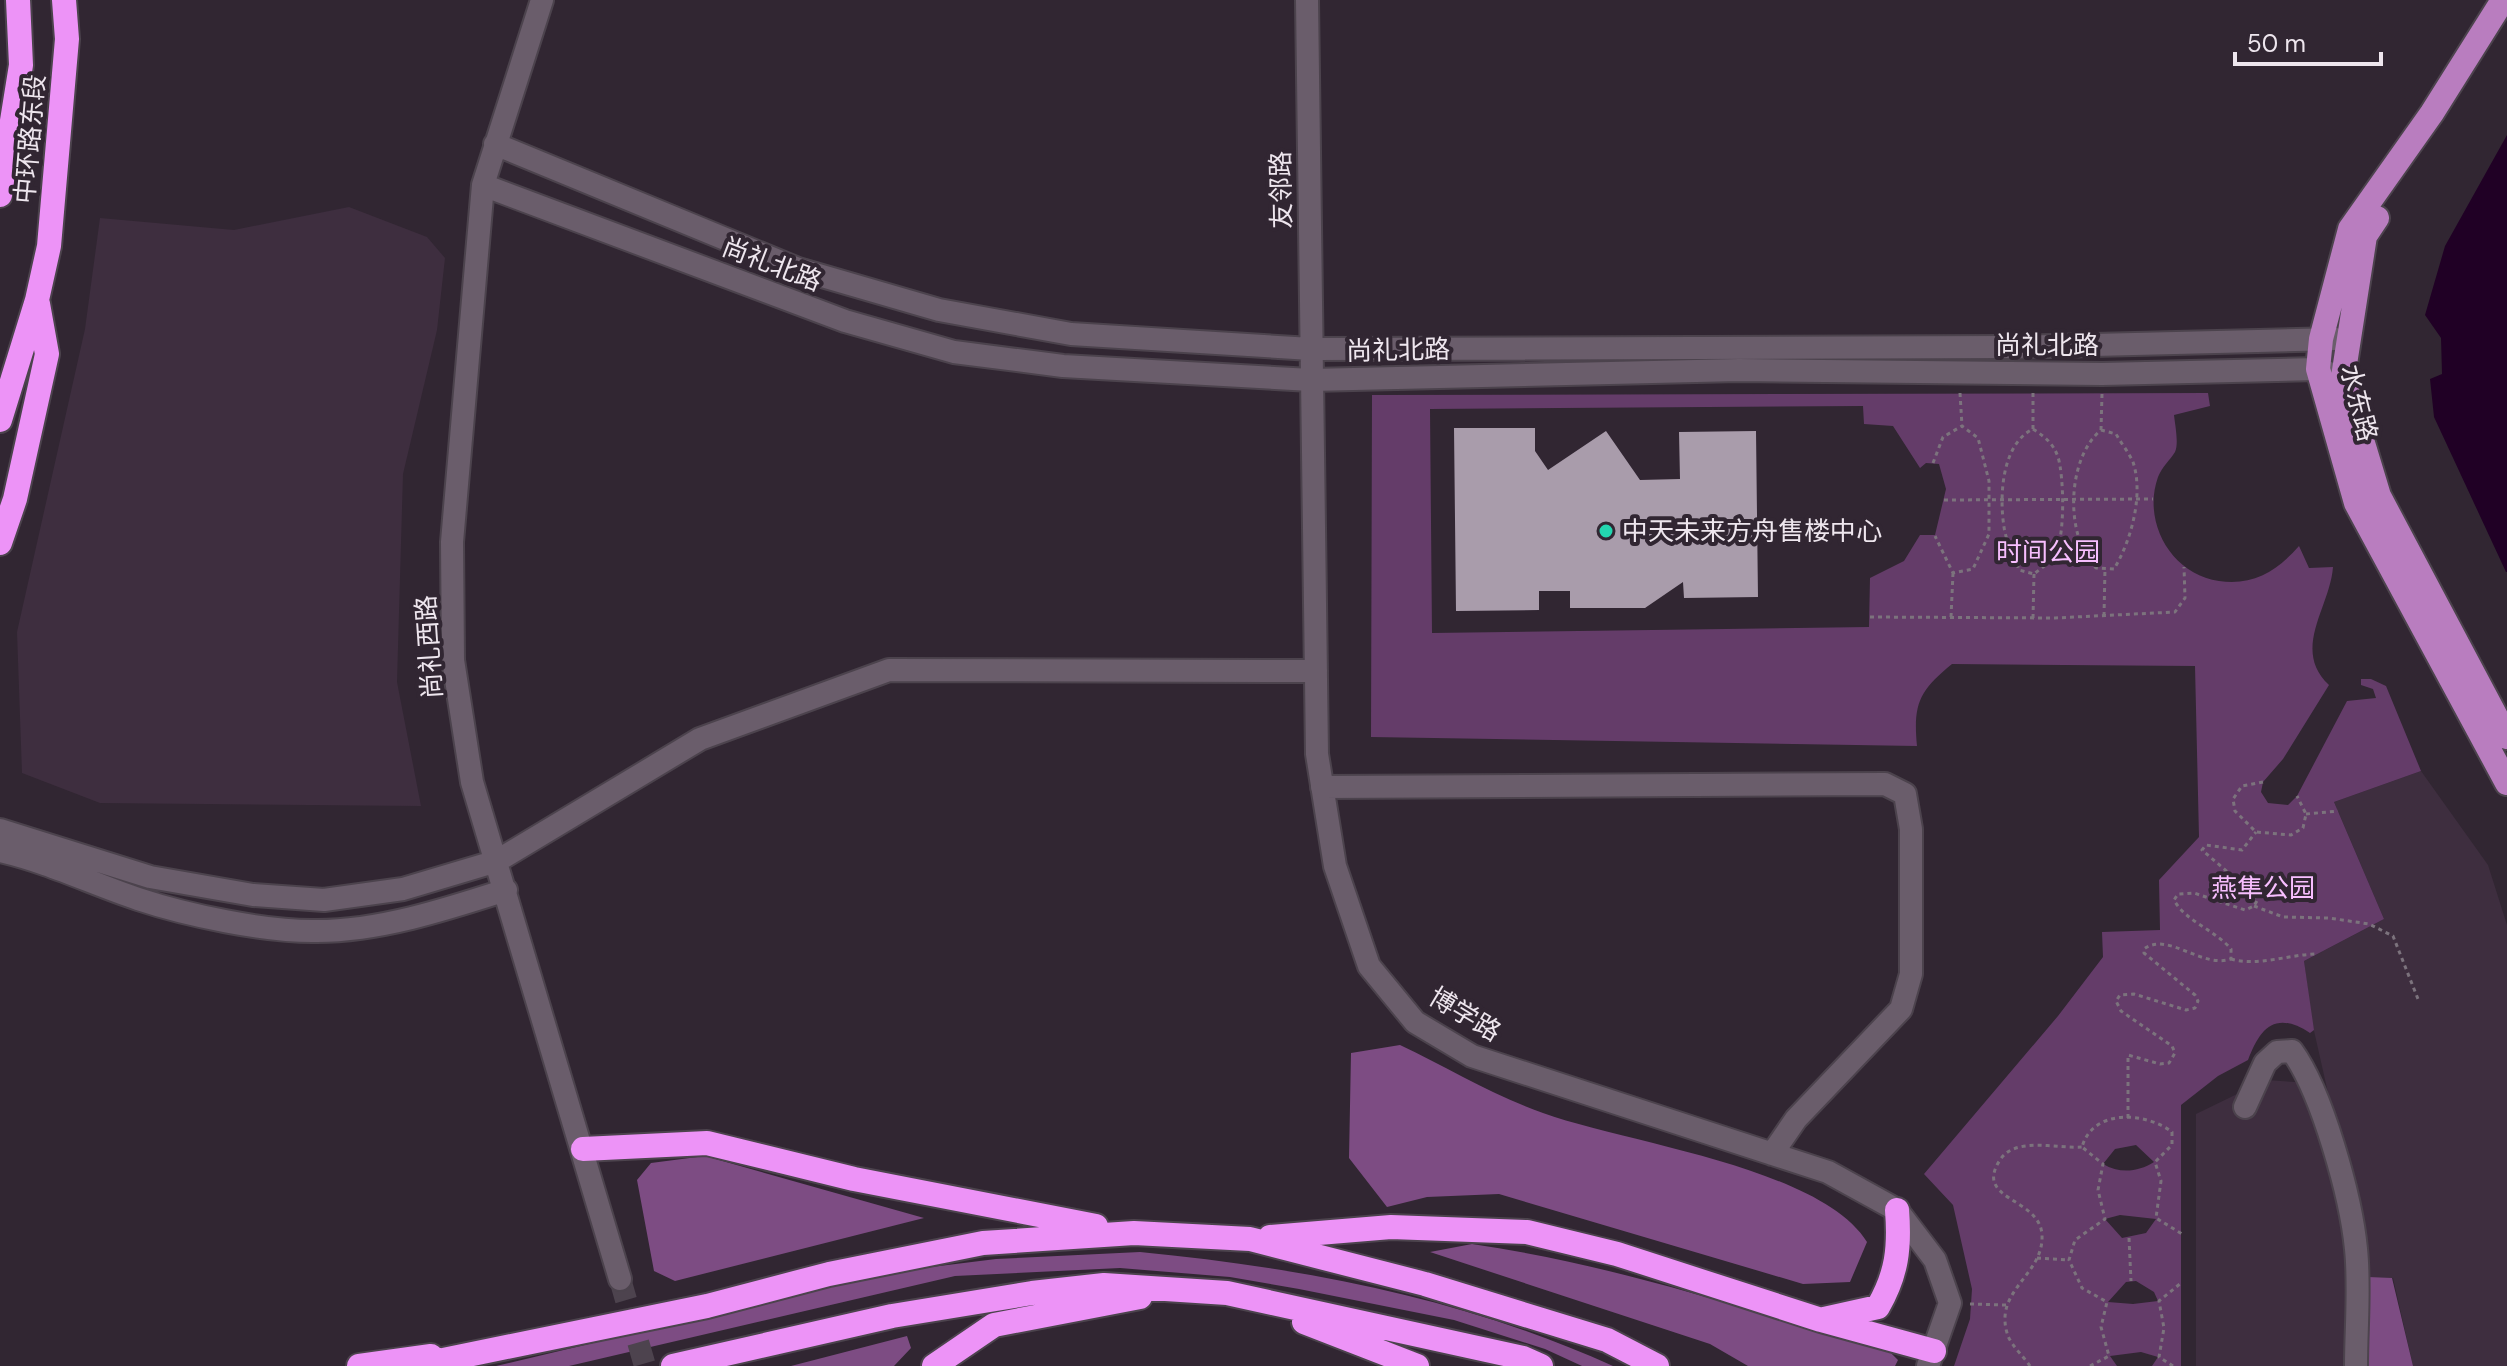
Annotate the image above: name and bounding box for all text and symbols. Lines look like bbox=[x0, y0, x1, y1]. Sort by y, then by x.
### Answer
scale bar bbox=[2235, 16, 2381, 66]
text: 50 m bbox=[2247, 28, 2306, 59]
street label: 中环路东段 bbox=[7, 73, 53, 205]
street label: 友邻路 bbox=[1263, 151, 1299, 229]
street label: 尚礼北路 bbox=[717, 229, 827, 299]
street label: 尚礼北路 bbox=[1995, 328, 2099, 362]
street label: 尚礼北路 bbox=[1346, 332, 1450, 368]
street label: 水东路 bbox=[2333, 361, 2385, 445]
place label: 中天未来方舟售楼中心 bbox=[1622, 514, 1882, 548]
marker: 中天未来方舟售楼中心 bbox=[1597, 522, 1615, 540]
park label: 时间公园 bbox=[1996, 535, 2100, 569]
street label: 尚礼西路 bbox=[408, 594, 450, 700]
park label: 燕隼公园 bbox=[2211, 871, 2315, 905]
street label: 博学路 bbox=[1423, 979, 1507, 1049]

